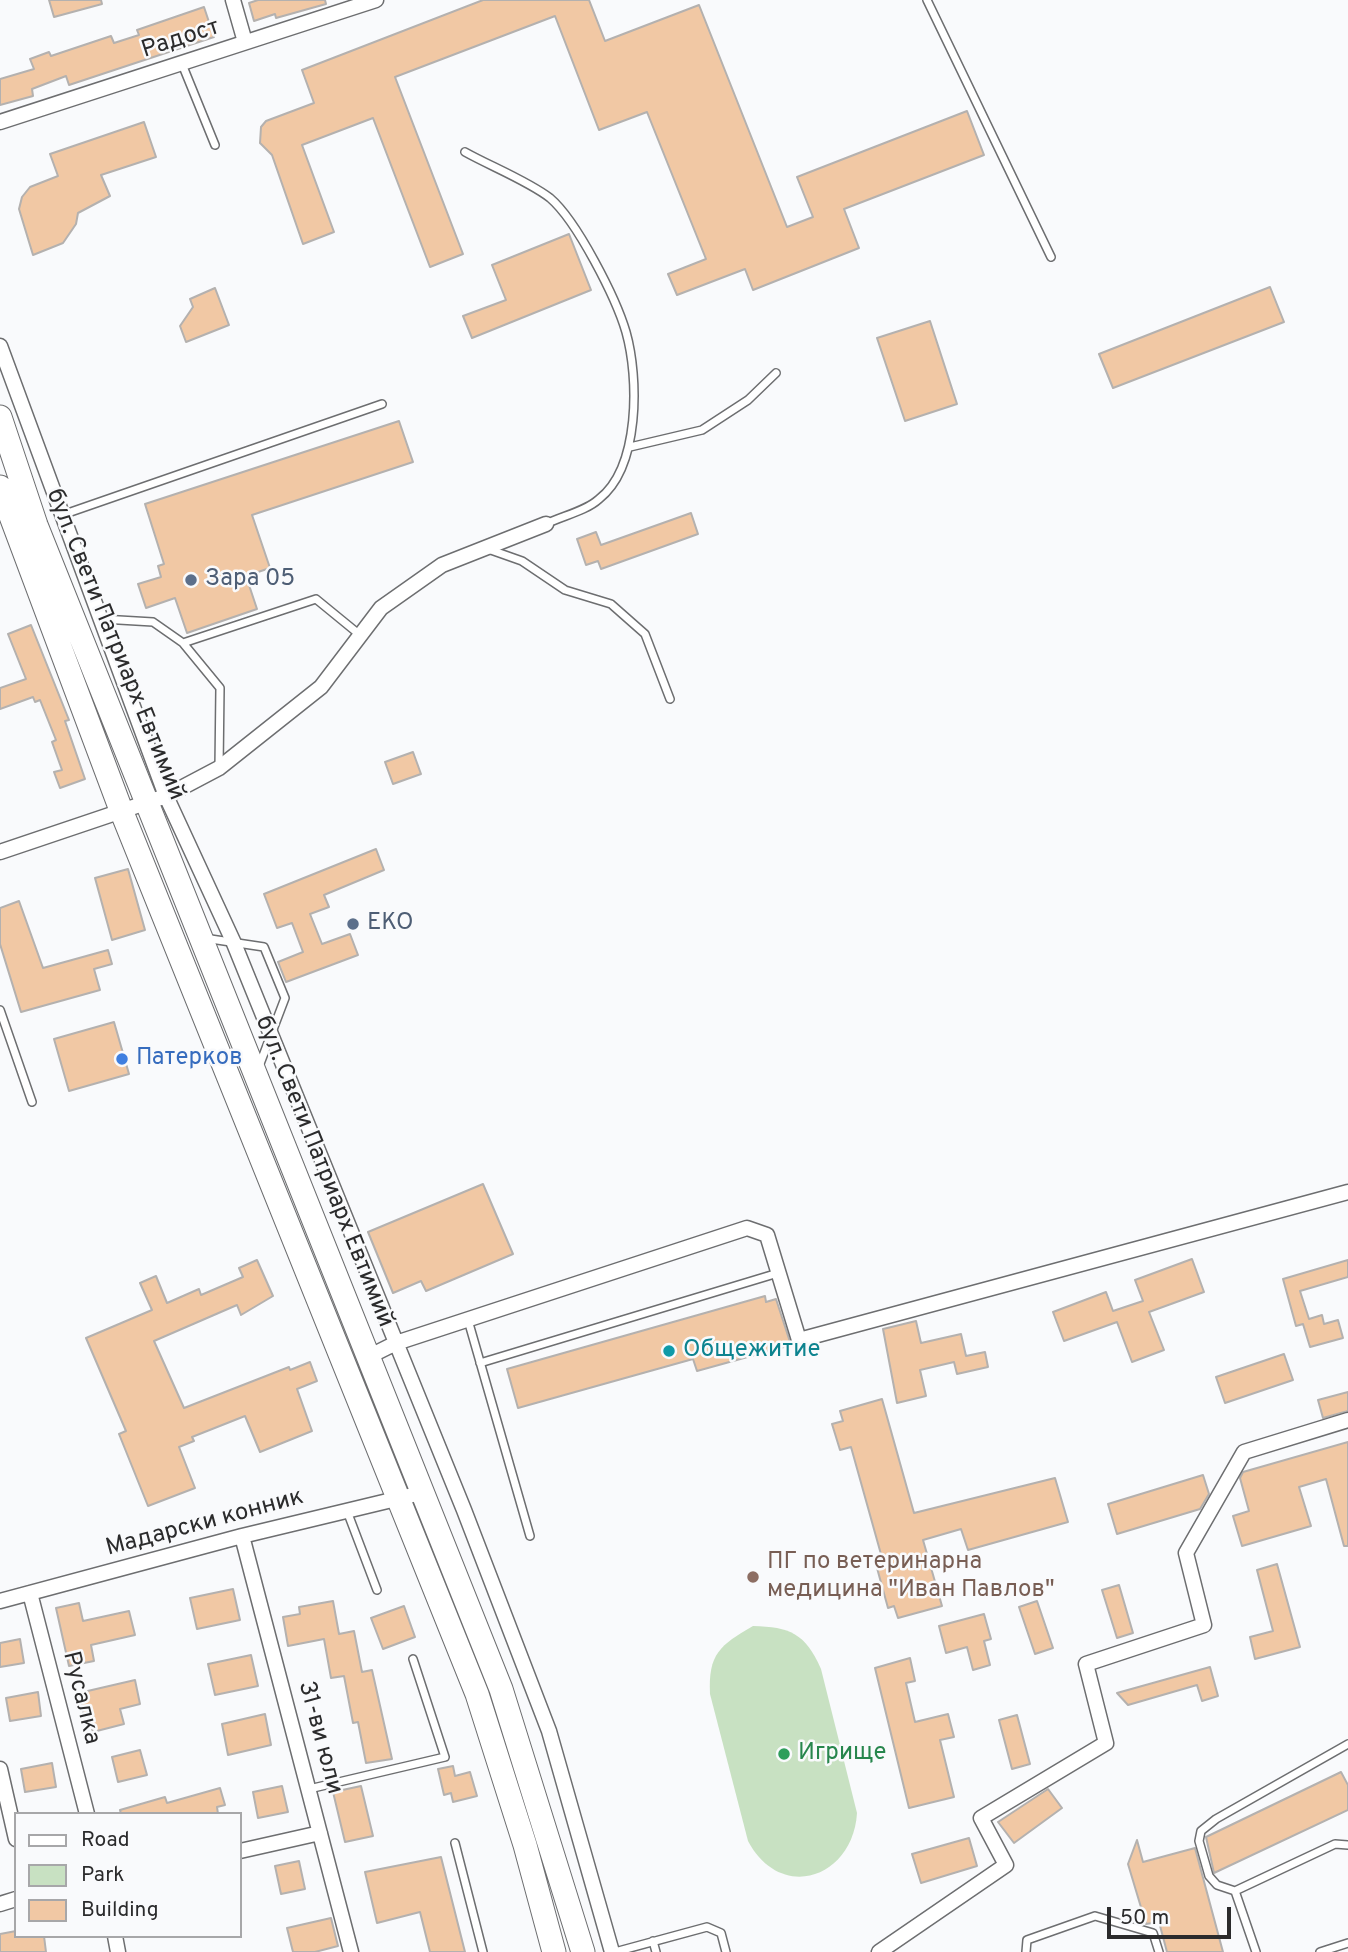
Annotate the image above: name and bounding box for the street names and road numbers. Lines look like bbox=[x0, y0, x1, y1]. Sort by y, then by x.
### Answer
street label: Радост bbox=[138, 14, 224, 66]
street label: бул. Свети Патриарх Евтимий bbox=[38, 485, 190, 805]
street label: бул. Свети Патриарх Евтимий bbox=[247, 1012, 399, 1332]
street label: Мадарски конник bbox=[103, 1484, 307, 1564]
street label: Русалка bbox=[55, 1649, 105, 1747]
street label: 31-ви юли bbox=[290, 1678, 348, 1798]

